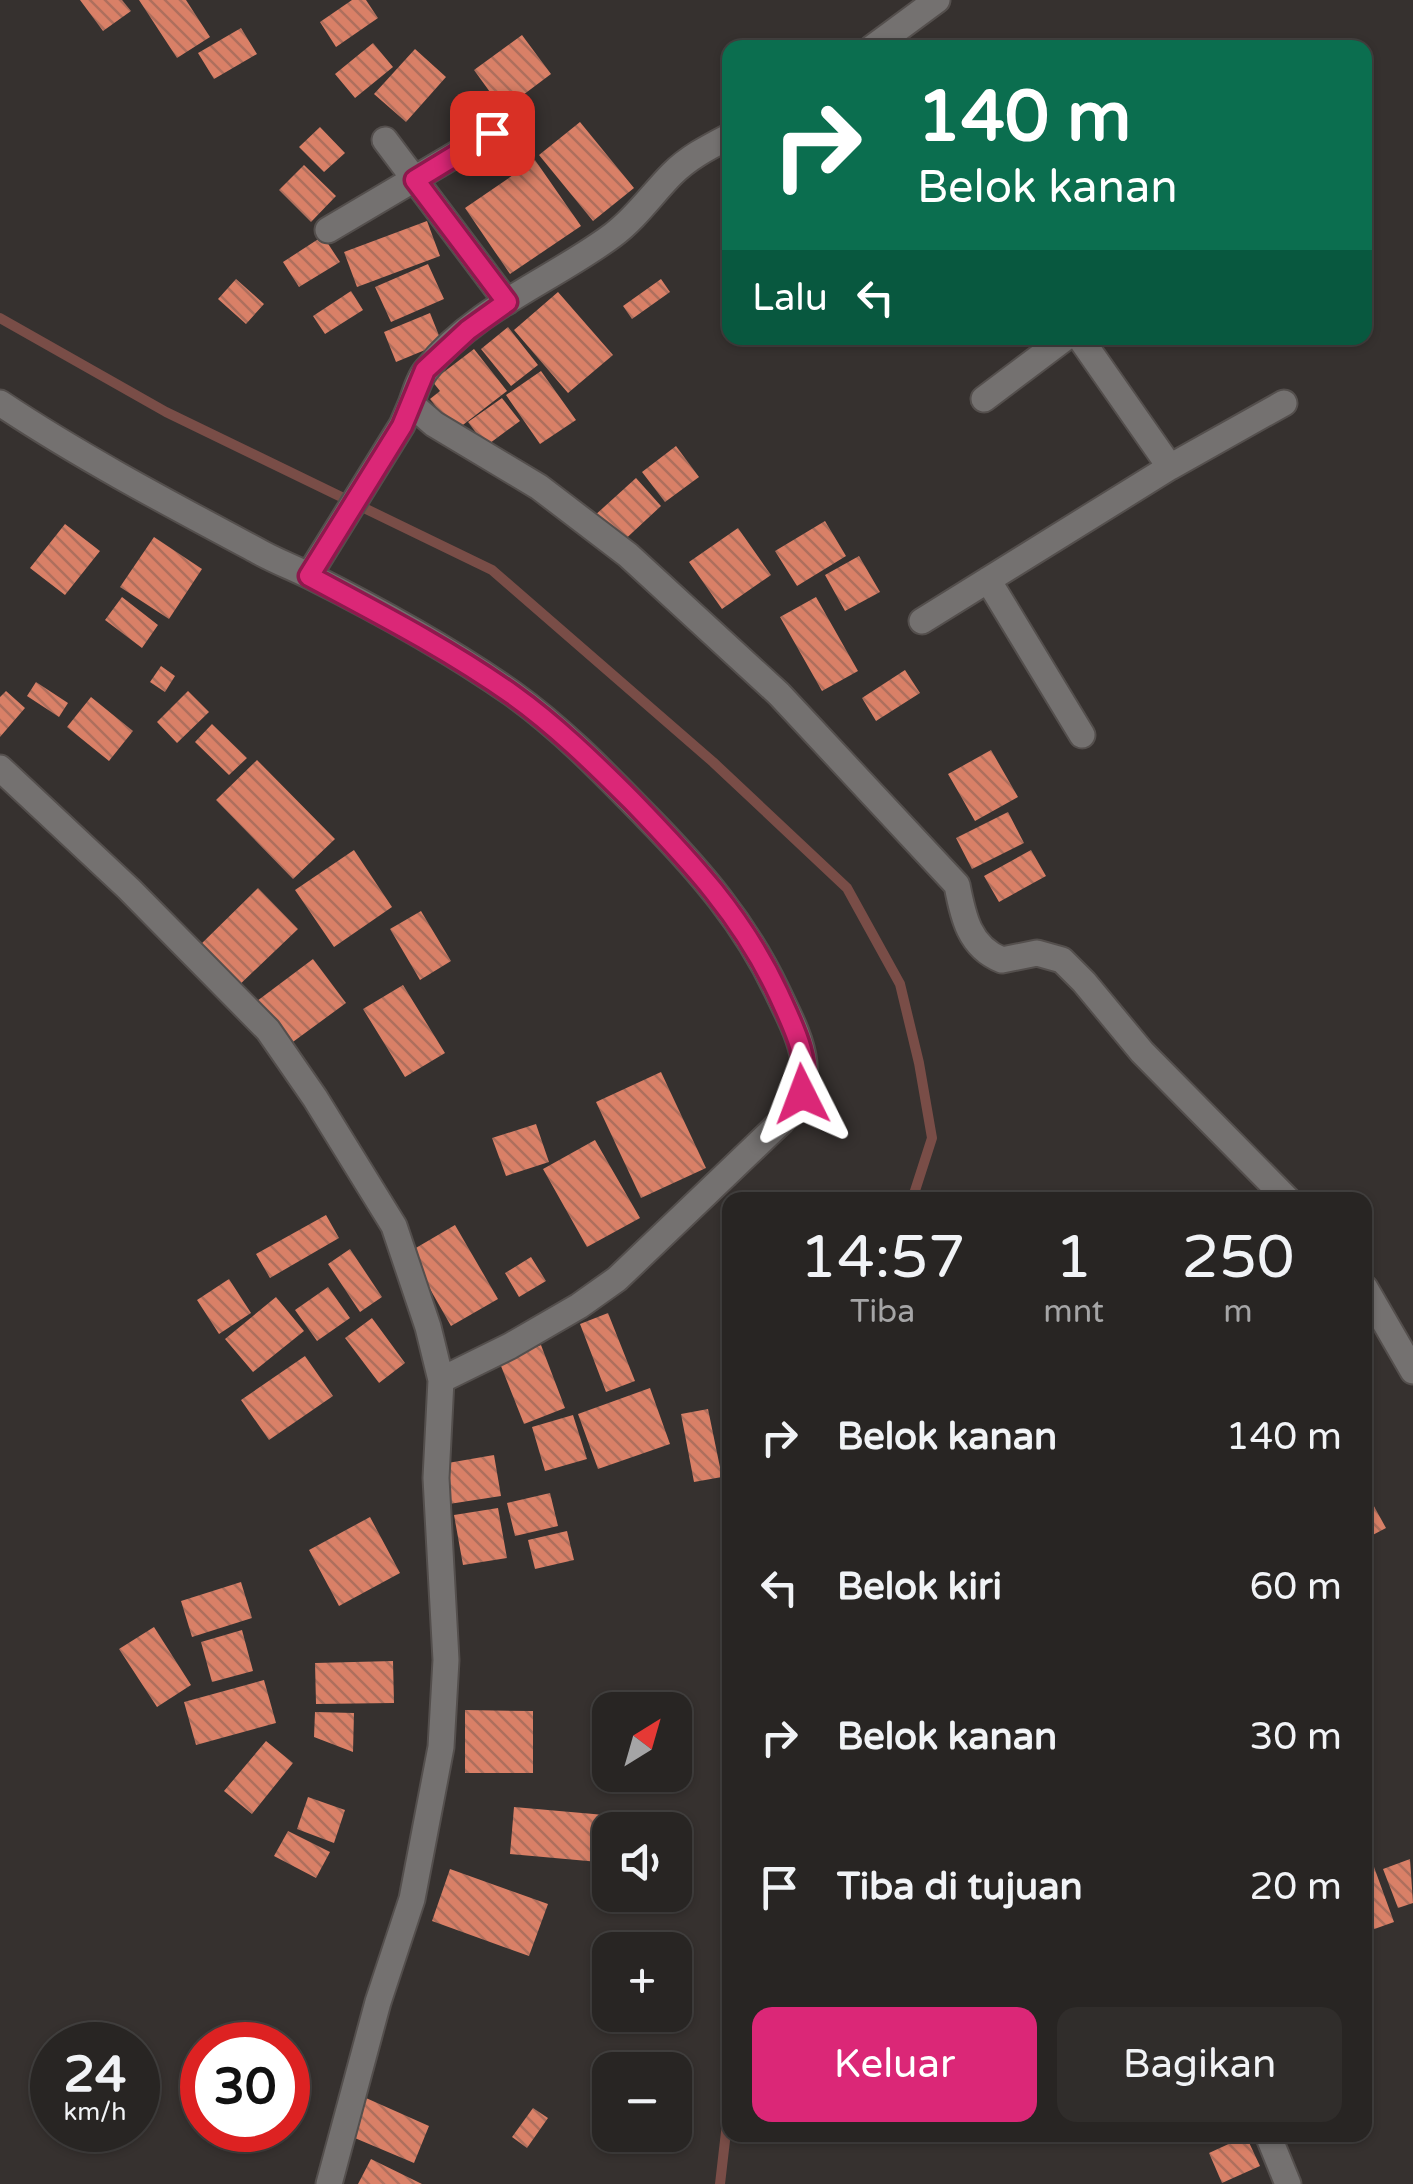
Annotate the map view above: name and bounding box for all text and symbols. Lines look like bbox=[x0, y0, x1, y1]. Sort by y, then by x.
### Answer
text: 140 m bbox=[917, 76, 1131, 160]
icon: right bbox=[752, 80, 882, 210]
pin bbox=[450, 91, 535, 176]
icon: arrive bbox=[465, 106, 520, 161]
text: Belok kanan bbox=[917, 161, 1178, 215]
icon: left bbox=[848, 270, 903, 325]
text: Lalu bbox=[752, 275, 828, 321]
position arrow bbox=[750, 1042, 854, 1146]
text: 14:57 bbox=[799, 1222, 966, 1294]
text: 1 bbox=[1055, 1222, 1092, 1294]
text: 250 bbox=[1181, 1222, 1295, 1294]
text: Tiba bbox=[850, 1293, 915, 1331]
text: mnt bbox=[1043, 1293, 1104, 1331]
text: m bbox=[1223, 1293, 1253, 1331]
icon: right bbox=[752, 1410, 807, 1465]
text: Belok kanan bbox=[837, 1414, 1057, 1460]
text: 140 m bbox=[1226, 1414, 1342, 1460]
icon: left bbox=[752, 1560, 807, 1615]
text: Belok kiri bbox=[837, 1564, 1002, 1610]
text: 60 m bbox=[1250, 1564, 1342, 1610]
north arrow bbox=[592, 1692, 692, 1792]
map controls bbox=[592, 1692, 692, 2152]
icon: right bbox=[752, 1710, 807, 1765]
text: Belok kanan bbox=[837, 1714, 1057, 1760]
text: 30 m bbox=[1250, 1714, 1342, 1760]
button: sound bbox=[592, 1812, 692, 1912]
icon: arrive bbox=[752, 1860, 807, 1915]
text: Tiba di tujuan bbox=[837, 1864, 1083, 1910]
text: 20 m bbox=[1250, 1864, 1342, 1910]
button: + bbox=[592, 1932, 692, 2032]
button: Keluar bbox=[752, 2007, 1037, 2122]
button: Bagikan bbox=[1057, 2007, 1342, 2122]
speed limit sign: 30 bbox=[180, 2022, 310, 2152]
text: 24 bbox=[64, 2045, 126, 2105]
button: − bbox=[592, 2052, 692, 2152]
text: km/h bbox=[64, 2097, 126, 2127]

